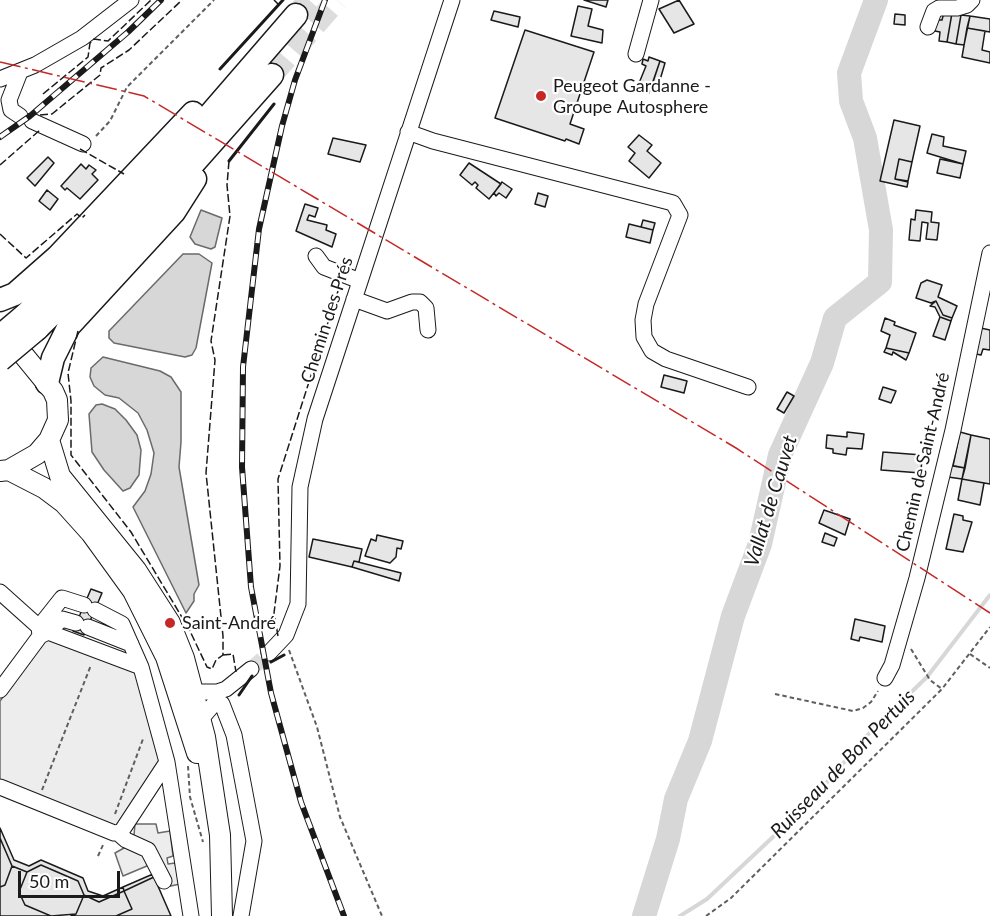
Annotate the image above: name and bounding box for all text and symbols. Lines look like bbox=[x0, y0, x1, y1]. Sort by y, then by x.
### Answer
place label: Peugeot Gardanne - Groupe Autosphere bbox=[553, 75, 711, 118]
marker: Peugeot Gardanne - Groupe Autosphere bbox=[534, 89, 548, 103]
street label: Chemin des Prés bbox=[296, 254, 358, 386]
street label: Chemin de Saint-André bbox=[892, 370, 954, 554]
water label: Vallat de Cauvet bbox=[740, 432, 802, 570]
place label: Saint-André bbox=[182, 612, 276, 634]
marker: Saint-André bbox=[163, 616, 177, 630]
water label: Ruisseau de Bon Pertuis bbox=[766, 685, 920, 843]
scale bar bbox=[21, 859, 123, 897]
text: 50 m bbox=[29, 870, 69, 892]

